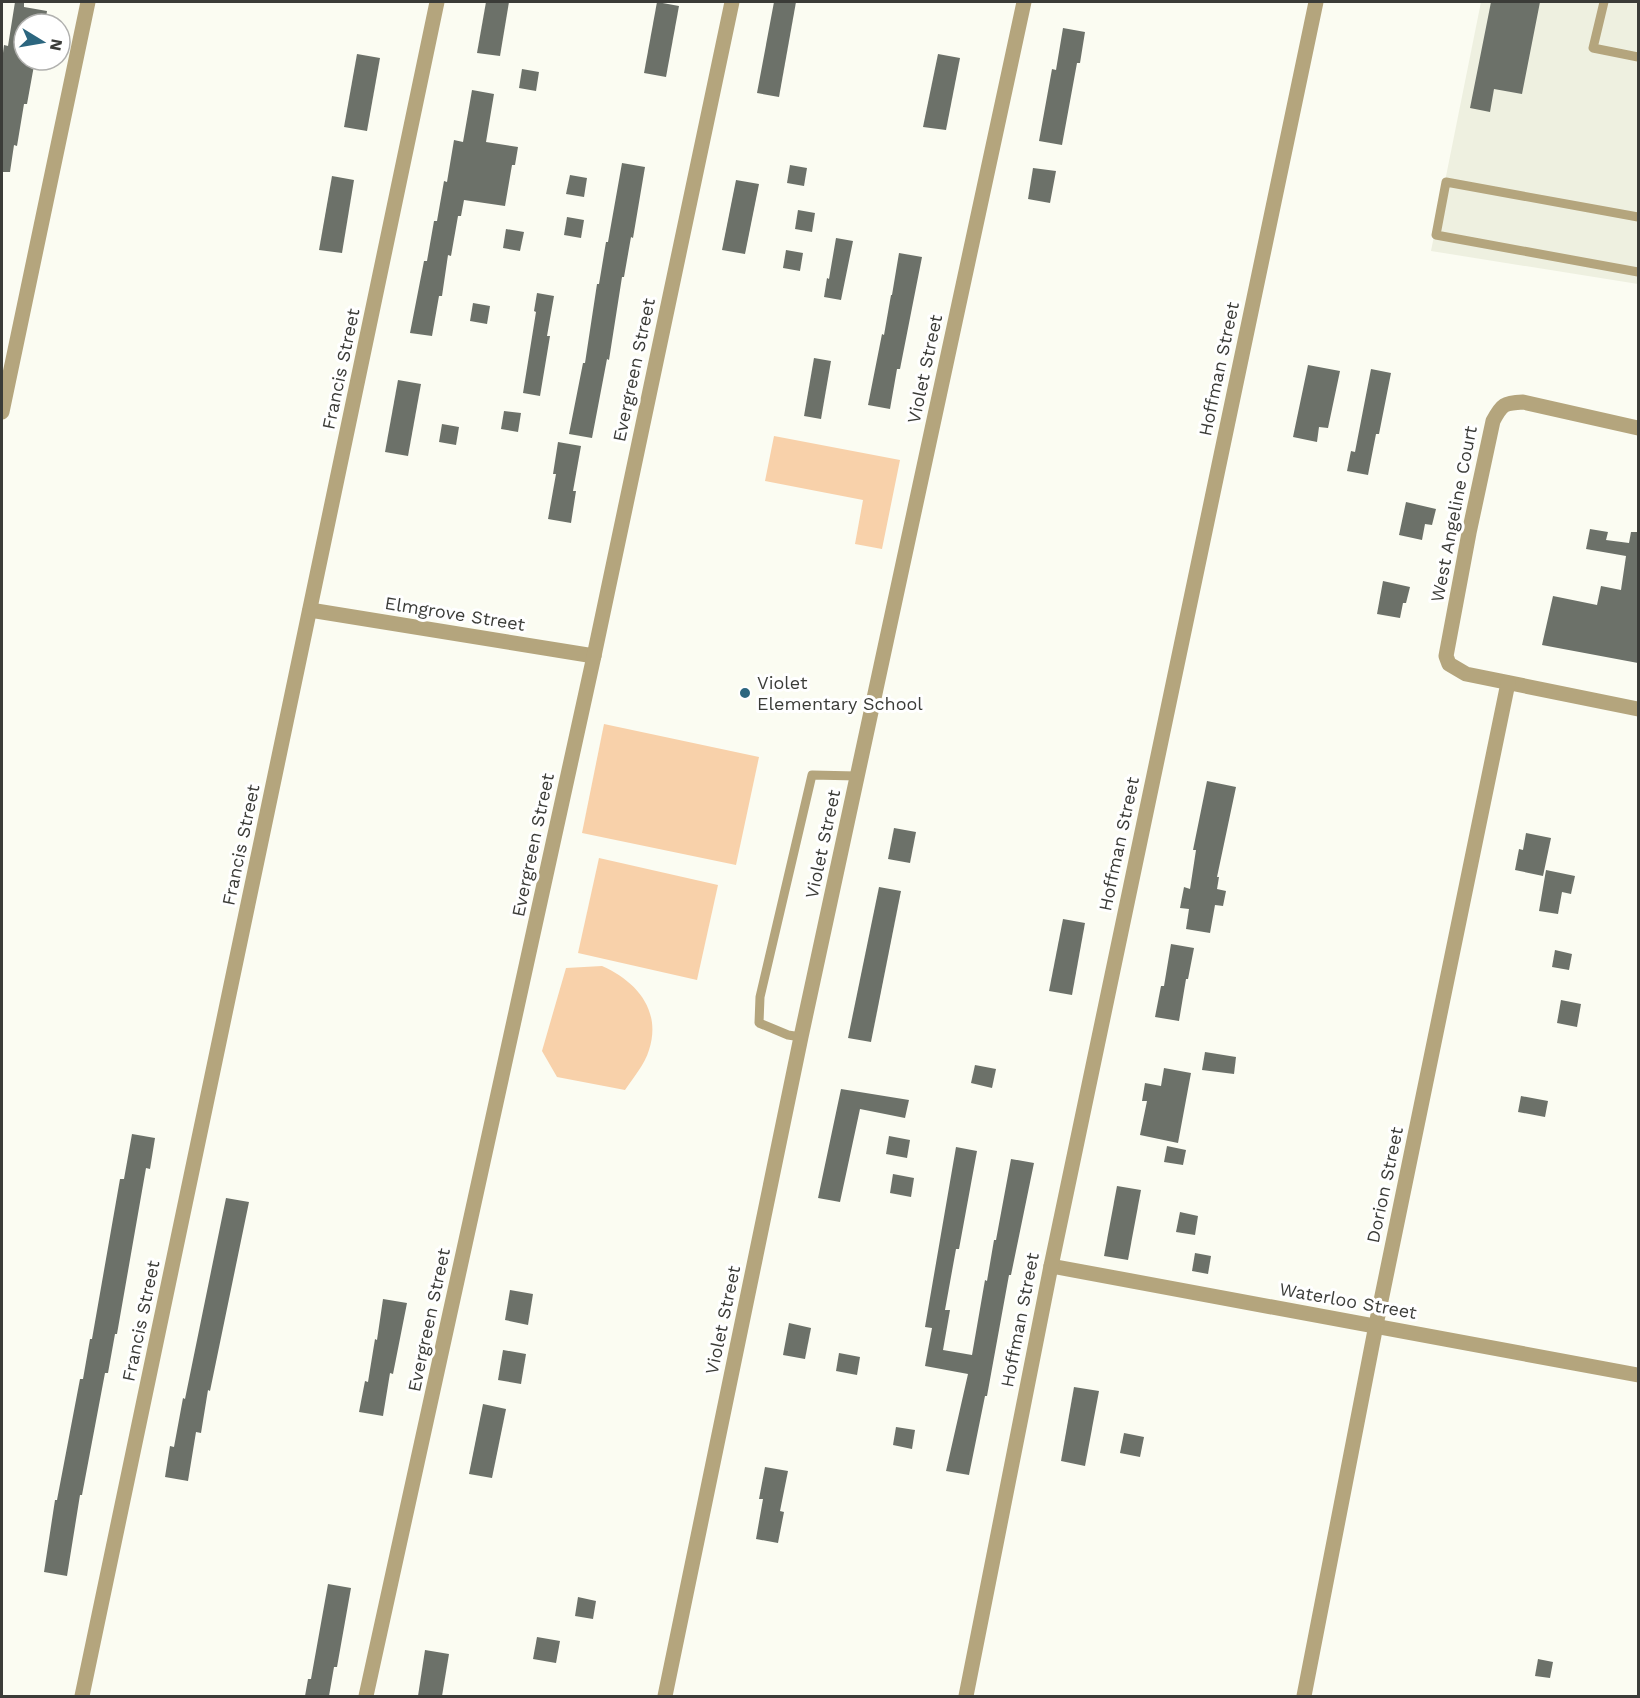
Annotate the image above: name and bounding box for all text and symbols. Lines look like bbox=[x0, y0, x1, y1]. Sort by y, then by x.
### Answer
north arrow bbox=[12, 12, 72, 72]
text: N bbox=[46, 37, 67, 52]
street label: Evergreen Street bbox=[608, 296, 659, 444]
street label: Hoffman Street bbox=[1194, 299, 1243, 438]
street label: Francis Street bbox=[317, 306, 364, 431]
street label: Violet Street bbox=[903, 312, 946, 425]
street label: West Angeline Court bbox=[1426, 424, 1481, 604]
street label: Elmgrove Street bbox=[383, 592, 527, 635]
place label: Violet Elementary School bbox=[757, 672, 923, 714]
marker: Violet Elementary School bbox=[738, 686, 752, 700]
street label: Evergreen Street bbox=[507, 771, 558, 919]
street label: Hoffman Street bbox=[1094, 774, 1143, 913]
street label: Francis Street bbox=[217, 782, 264, 907]
street label: Violet Street bbox=[801, 787, 844, 900]
street label: Dorion Street bbox=[1362, 1124, 1407, 1245]
street label: Evergreen Street bbox=[403, 1246, 454, 1394]
street label: Hoffman Street bbox=[996, 1250, 1043, 1389]
street label: Francis Street bbox=[117, 1258, 164, 1383]
street label: Violet Street bbox=[701, 1263, 744, 1376]
street label: Waterloo Street bbox=[1278, 1278, 1419, 1323]

